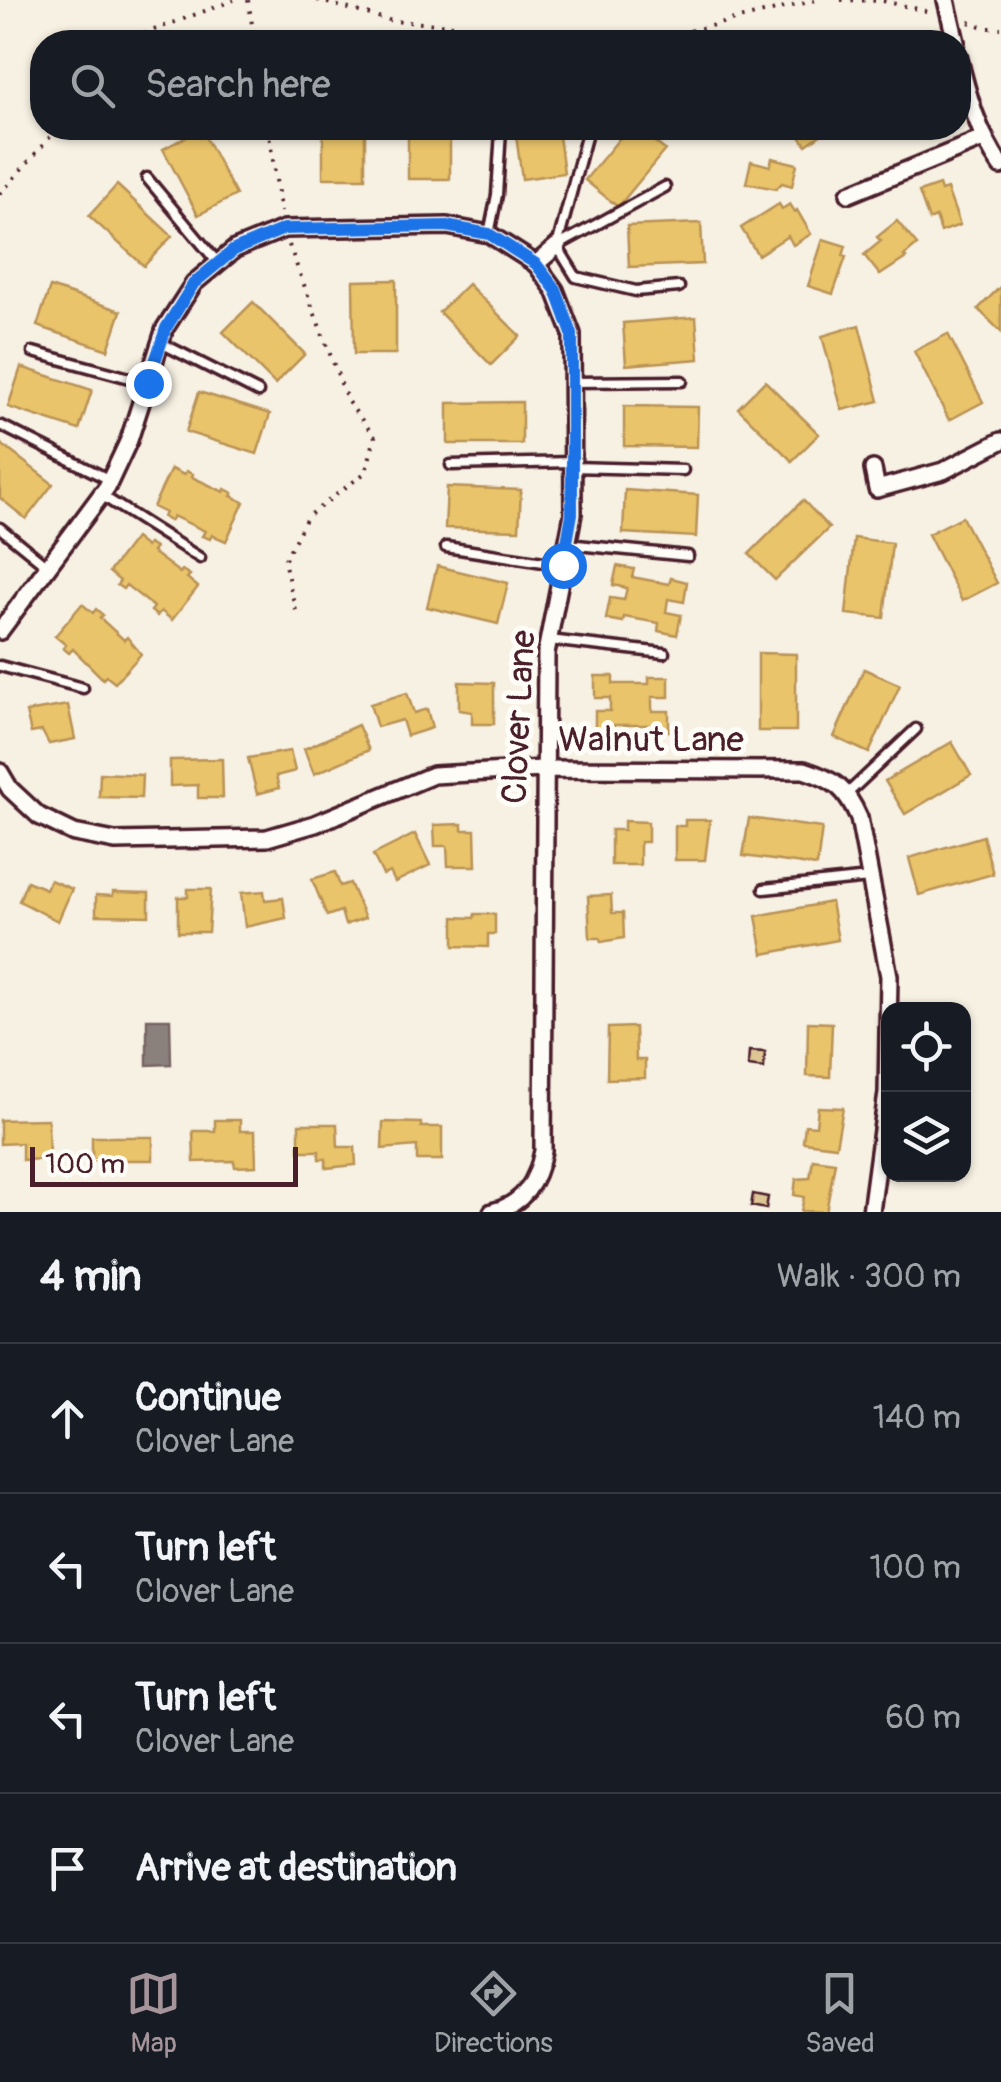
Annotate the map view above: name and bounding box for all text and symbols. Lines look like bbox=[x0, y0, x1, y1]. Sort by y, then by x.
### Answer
search box bbox=[30, 30, 971, 140]
icon: search bbox=[65, 58, 120, 113]
text: Search here bbox=[145, 61, 331, 109]
route end bbox=[126, 361, 172, 407]
route start bbox=[541, 543, 587, 589]
street label: Clover Lane bbox=[492, 629, 546, 805]
street label: Walnut Lane bbox=[558, 718, 744, 762]
map controls bbox=[881, 1002, 971, 1182]
button: locate bbox=[881, 1002, 971, 1092]
button: layers bbox=[881, 1092, 971, 1182]
scale bar bbox=[30, 1142, 298, 1186]
text: 100 m bbox=[45, 1147, 125, 1182]
text: 4 min bbox=[40, 1251, 142, 1303]
text: Walk · 300 m bbox=[777, 1257, 961, 1297]
text: Continue bbox=[135, 1374, 281, 1422]
icon: ahead bbox=[40, 1391, 95, 1446]
text: 140 m bbox=[873, 1398, 961, 1438]
text: Clover Lane bbox=[135, 1422, 294, 1462]
text: Turn left bbox=[135, 1524, 276, 1572]
icon: left bbox=[40, 1541, 95, 1596]
text: 100 m bbox=[869, 1548, 961, 1588]
text: Clover Lane bbox=[135, 1572, 294, 1612]
text: Turn left bbox=[135, 1674, 276, 1722]
icon: left bbox=[40, 1691, 95, 1746]
text: 60 m bbox=[885, 1698, 961, 1738]
text: Clover Lane bbox=[135, 1722, 294, 1762]
icon: arrive bbox=[40, 1841, 95, 1896]
text: Arrive at destination bbox=[135, 1844, 457, 1892]
tab: Map bbox=[126, 1966, 181, 2061]
tab: Directions bbox=[434, 1966, 553, 2061]
tab: Saved bbox=[805, 1966, 875, 2061]

